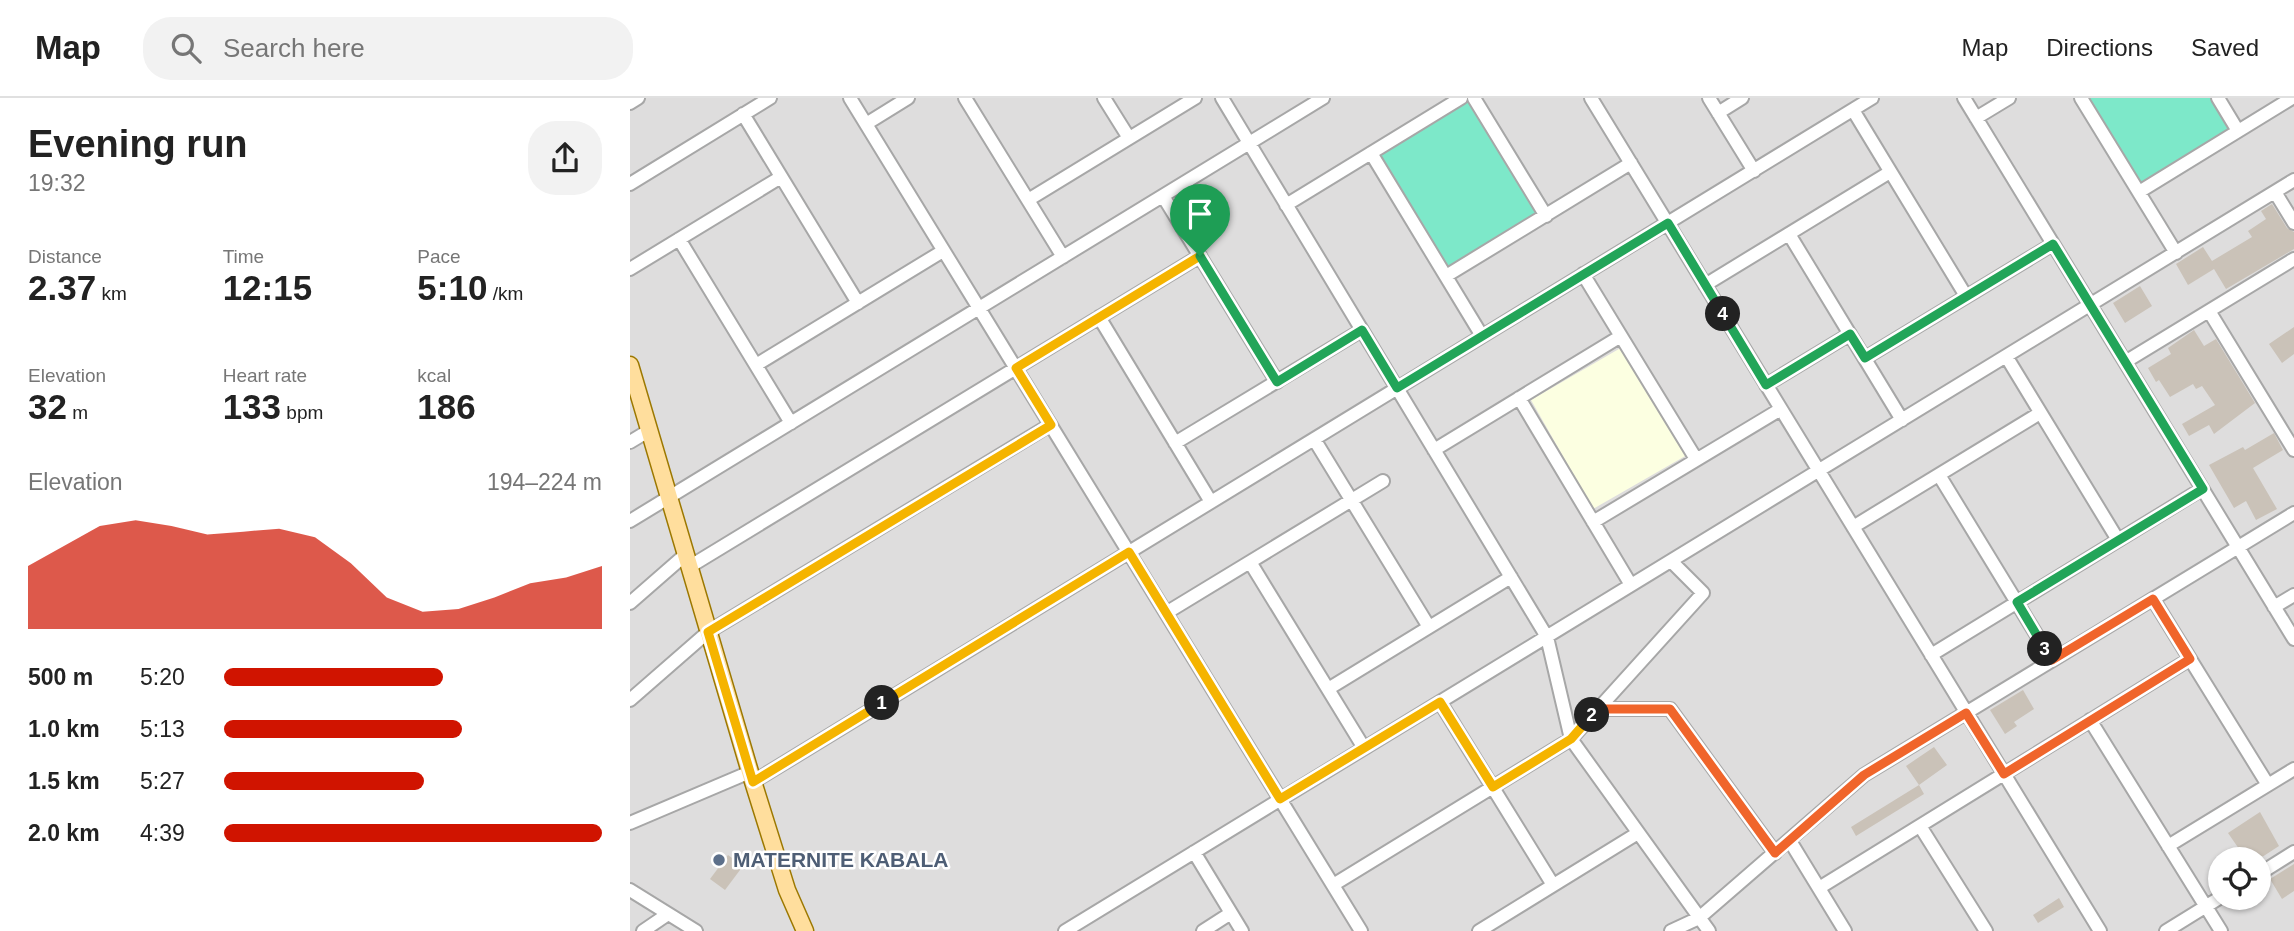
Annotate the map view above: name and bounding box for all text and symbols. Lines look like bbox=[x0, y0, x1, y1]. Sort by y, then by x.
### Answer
search box bbox=[143, 17, 633, 80]
text: Map bbox=[35, 29, 101, 66]
icon: search bbox=[167, 29, 205, 67]
text: Search here bbox=[223, 33, 365, 63]
text: Map bbox=[1962, 34, 2008, 61]
text: Directions bbox=[2046, 34, 2153, 61]
text: Saved bbox=[2191, 34, 2259, 61]
button: share bbox=[528, 121, 602, 195]
text: Evening run bbox=[28, 123, 248, 165]
text: 19:32 bbox=[28, 170, 86, 196]
pin bbox=[1170, 184, 1230, 256]
icon: arrive bbox=[1181, 195, 1219, 233]
text: Distance bbox=[28, 246, 102, 267]
text: Time bbox=[223, 246, 264, 267]
text: Pace bbox=[417, 246, 461, 267]
text: 2.37 bbox=[28, 268, 96, 307]
text: 12:15 bbox=[223, 268, 312, 307]
text: 5:10 bbox=[417, 268, 487, 307]
text: km bbox=[96, 283, 127, 304]
text: /km bbox=[487, 283, 523, 304]
pin: 4 bbox=[1706, 296, 1740, 332]
text: 4 bbox=[1717, 303, 1728, 324]
text: Elevation bbox=[28, 365, 106, 386]
text: Heart rate bbox=[223, 365, 307, 386]
text: kcal bbox=[417, 365, 451, 386]
text: 32 bbox=[28, 387, 67, 426]
text: 133 bbox=[223, 387, 281, 426]
text: 186 bbox=[417, 387, 476, 426]
text: m bbox=[67, 402, 88, 423]
text: bpm bbox=[281, 402, 323, 423]
text: Elevation bbox=[28, 469, 123, 495]
text: 194–224 m bbox=[487, 469, 602, 495]
pin: 3 bbox=[2028, 632, 2062, 666]
text: 3 bbox=[2039, 638, 2050, 659]
text: 500 m bbox=[28, 664, 93, 690]
text: 5:20 bbox=[140, 664, 185, 690]
pin: 1 bbox=[864, 686, 900, 720]
text: 1 bbox=[876, 692, 887, 713]
pin: 2 bbox=[1574, 698, 1609, 732]
text: 2 bbox=[1586, 704, 1597, 725]
text: 1.0 km bbox=[28, 716, 100, 742]
text: 5:13 bbox=[140, 716, 185, 742]
text: 1.5 km bbox=[28, 768, 100, 794]
text: 5:27 bbox=[140, 768, 185, 794]
text: 2.0 km bbox=[28, 820, 100, 846]
text: 4:39 bbox=[140, 820, 185, 846]
map controls bbox=[2208, 847, 2271, 910]
button: locate bbox=[2208, 847, 2271, 910]
place label: MATERNITE KABALA bbox=[733, 848, 948, 871]
marker: MATERNITE KABALA bbox=[711, 852, 727, 868]

